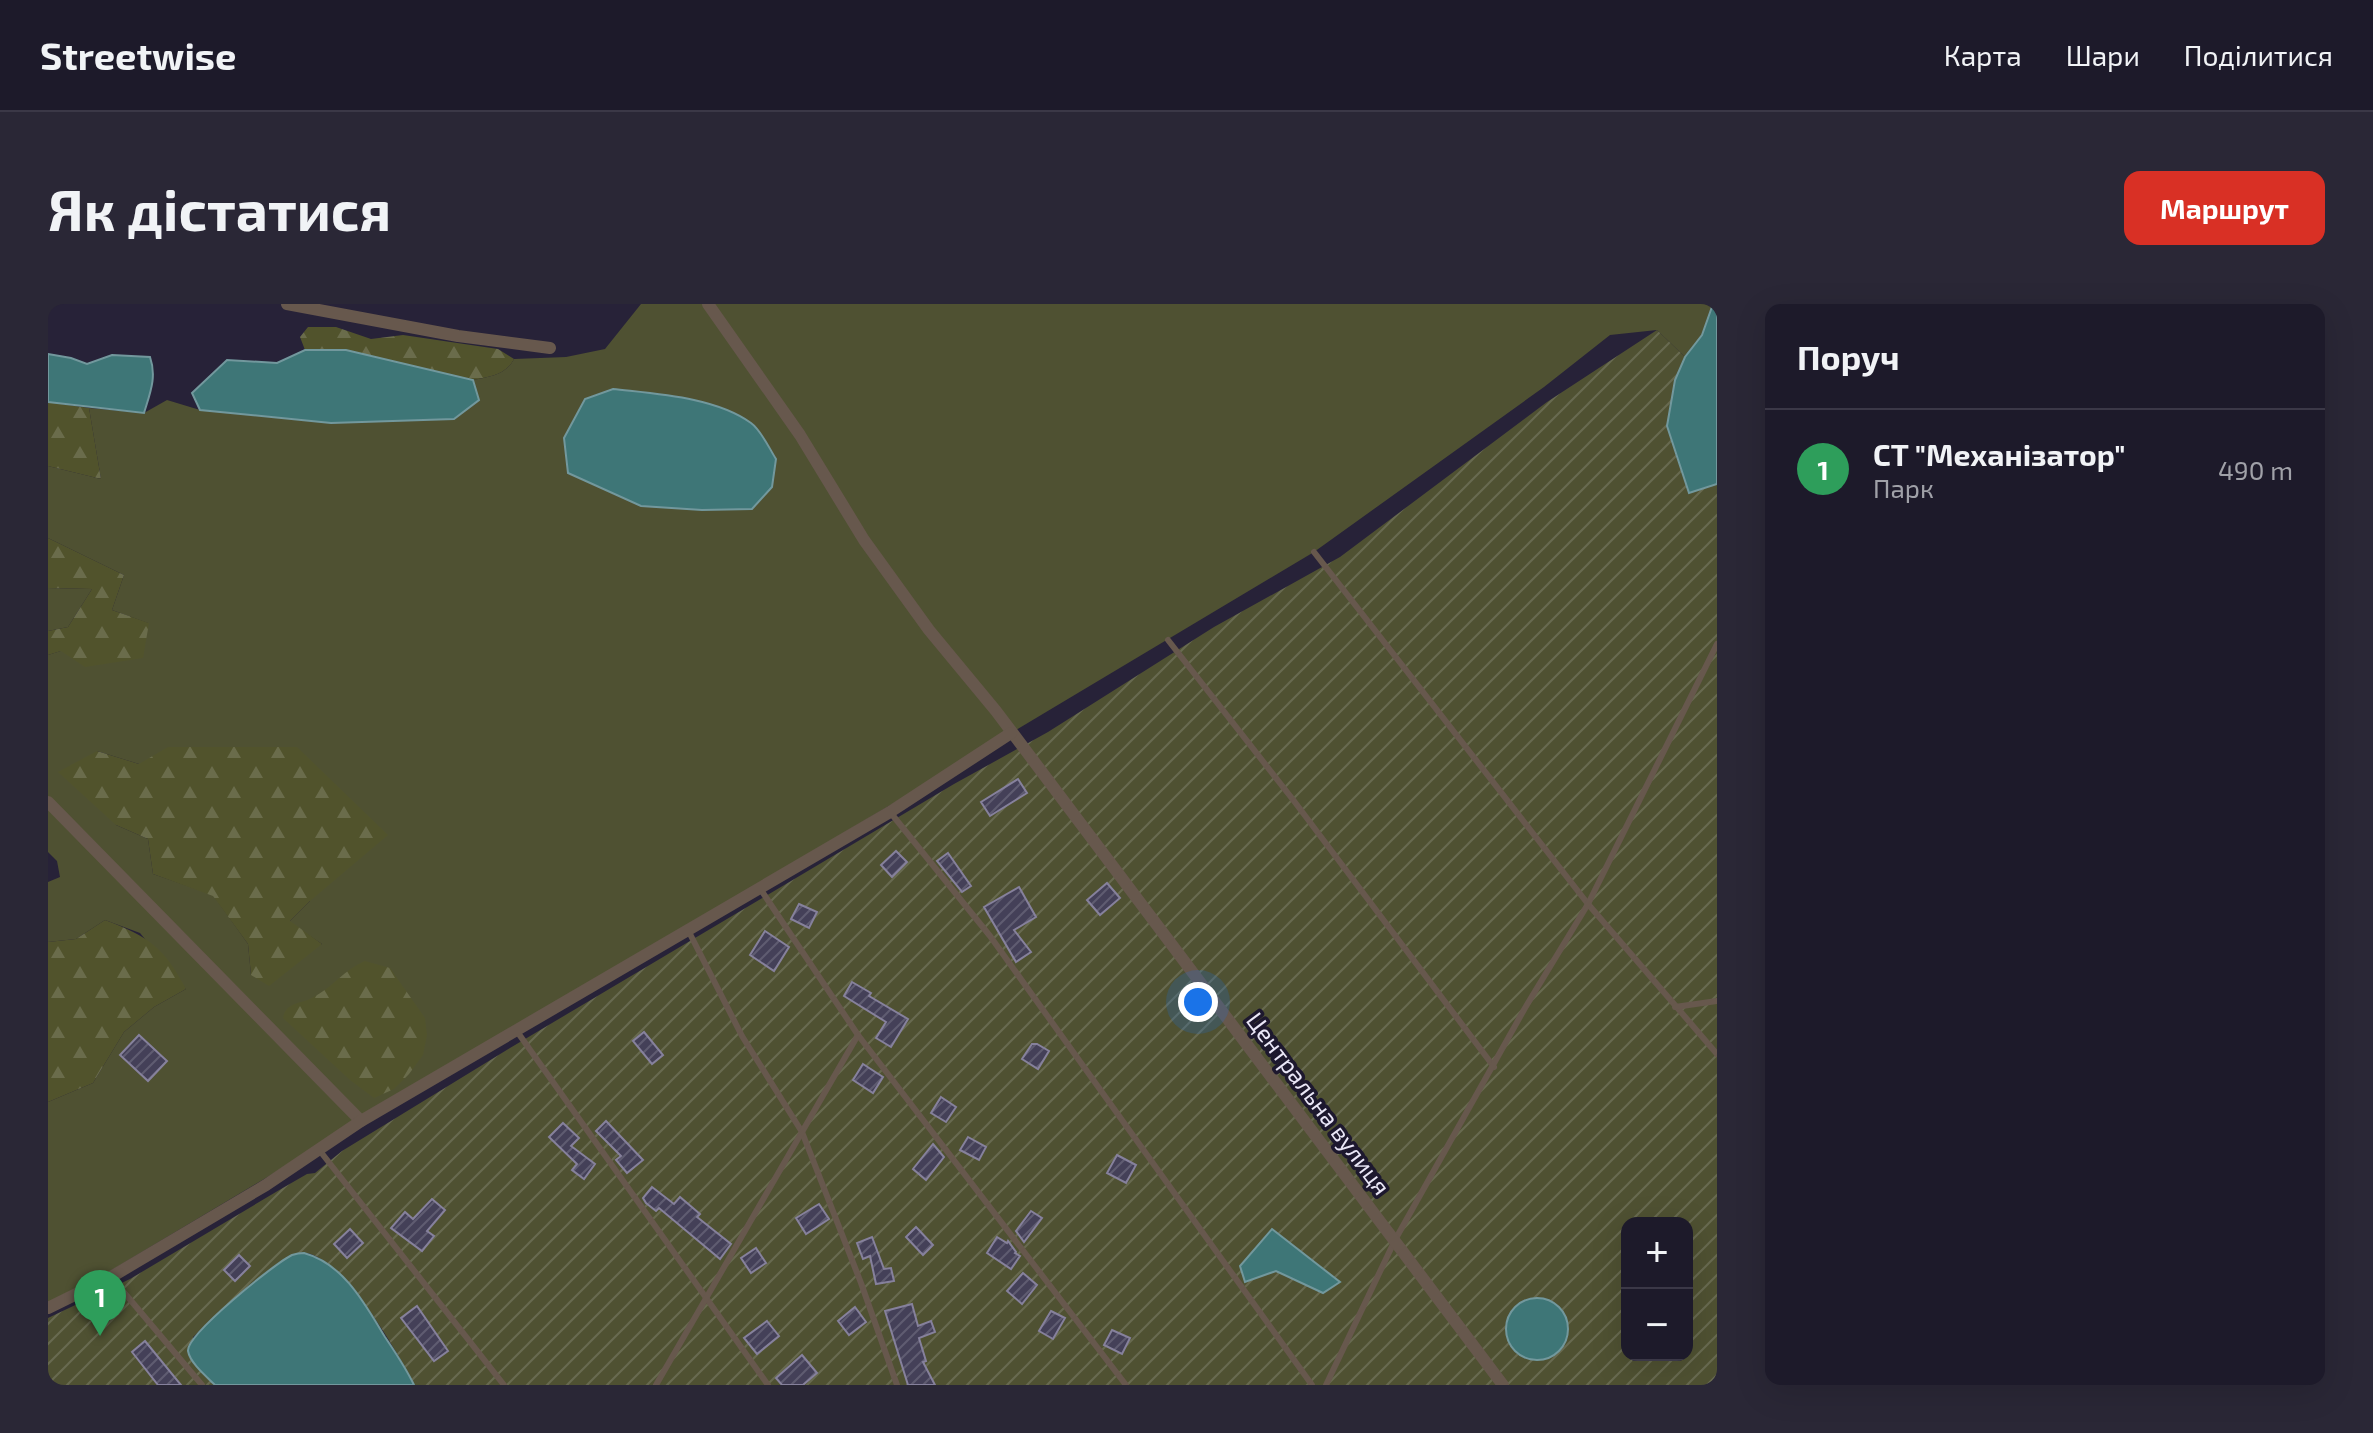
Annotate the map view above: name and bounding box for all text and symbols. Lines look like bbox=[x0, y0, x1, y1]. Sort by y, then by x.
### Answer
text: Streetwise bbox=[40, 32, 236, 78]
text: Карта bbox=[1944, 38, 2022, 72]
text: Шари bbox=[2066, 38, 2140, 72]
text: Поділитися bbox=[2184, 38, 2333, 72]
button: Маршрут bbox=[2124, 171, 2325, 245]
text: Як дістатися bbox=[48, 175, 391, 242]
text: Поруч bbox=[1797, 336, 1900, 377]
text: СТ "Механізатор" bbox=[1873, 436, 2126, 472]
text: 1 bbox=[1817, 454, 1829, 485]
text: 490 m bbox=[2218, 454, 2293, 485]
text: Парк bbox=[1873, 472, 1934, 503]
your location bbox=[1178, 982, 1218, 1022]
street label: Центральна вулиця bbox=[1240, 1006, 1397, 1201]
map controls bbox=[1621, 1217, 1693, 1361]
button: + bbox=[1621, 1217, 1693, 1289]
pin: 1 bbox=[74, 1270, 126, 1336]
button: − bbox=[1621, 1289, 1693, 1361]

